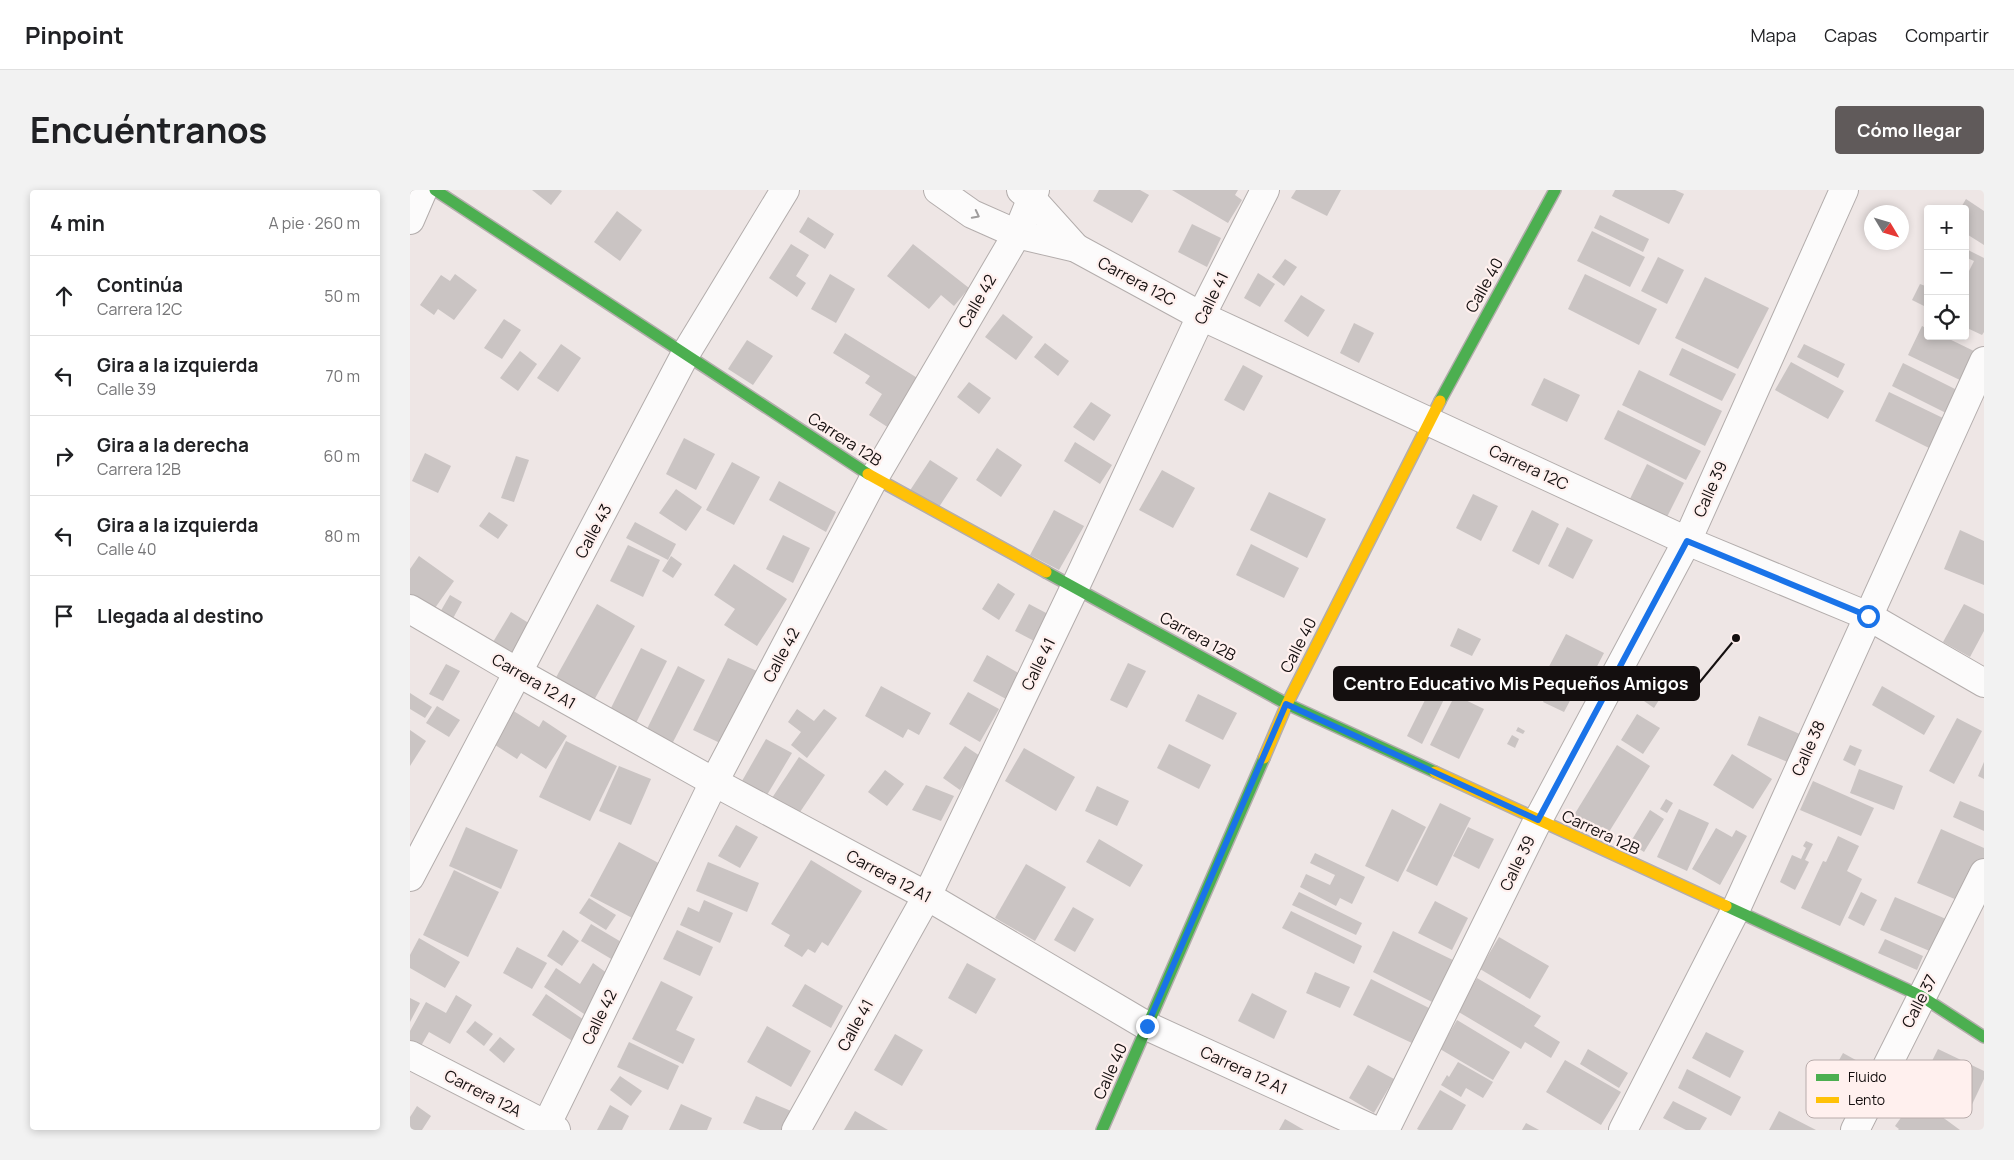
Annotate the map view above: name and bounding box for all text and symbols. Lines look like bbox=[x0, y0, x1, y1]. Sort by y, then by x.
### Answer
text: Pinpoint bbox=[25, 18, 124, 51]
text: Mapa bbox=[1750, 23, 1796, 47]
text: Capas bbox=[1824, 23, 1877, 47]
text: Compartir bbox=[1905, 23, 1989, 47]
text: Encuéntranos bbox=[30, 106, 267, 154]
button: Cómo llegar bbox=[1835, 106, 1984, 154]
north arrow bbox=[1864, 205, 1909, 250]
map controls bbox=[1924, 205, 1969, 340]
button: + bbox=[1924, 205, 1969, 250]
text: 4 min bbox=[50, 209, 105, 237]
one-way arrow bbox=[971, 209, 980, 219]
text: A pie · 260 m bbox=[269, 212, 360, 234]
button: − bbox=[1924, 250, 1969, 295]
street label: Carrera 12C bbox=[1094, 251, 1180, 311]
street label: Calle 40 bbox=[1460, 254, 1508, 316]
street label: Calle 41 bbox=[1189, 268, 1233, 328]
street label: Calle 42 bbox=[953, 270, 1001, 332]
text: Continúa bbox=[97, 272, 183, 298]
icon: ahead bbox=[50, 282, 78, 310]
text: 50 m bbox=[324, 285, 360, 307]
button: locate bbox=[1924, 295, 1969, 340]
text: Carrera 12C bbox=[97, 298, 182, 320]
text: Gira a la izquierda bbox=[97, 352, 258, 378]
icon: left bbox=[50, 362, 78, 390]
text: 70 m bbox=[325, 365, 360, 387]
text: Calle 39 bbox=[97, 378, 156, 400]
street label: Carrera 12B bbox=[804, 407, 886, 471]
text: Gira a la derecha bbox=[97, 432, 249, 458]
street label: Carrera 12C bbox=[1486, 439, 1572, 495]
icon: right bbox=[50, 442, 78, 470]
text: 60 m bbox=[324, 445, 360, 467]
text: Carrera 12B bbox=[97, 458, 181, 480]
street label: Calle 39 bbox=[1688, 458, 1732, 520]
street label: Calle 43 bbox=[570, 500, 616, 562]
text: Gira a la izquierda bbox=[97, 512, 258, 538]
icon: left bbox=[50, 522, 78, 550]
text: 80 m bbox=[324, 525, 360, 547]
text: Calle 40 bbox=[97, 538, 157, 560]
icon: arrive bbox=[50, 602, 78, 630]
text: Llegada al destino bbox=[97, 603, 264, 629]
route start bbox=[1857, 605, 1880, 628]
street label: Carrera 12B bbox=[1156, 606, 1240, 666]
street label: Calle 40 bbox=[1275, 613, 1321, 677]
street label: Calle 42 bbox=[757, 624, 805, 686]
street label: Calle 41 bbox=[1016, 634, 1060, 694]
street label: Carrera 12 A1 bbox=[488, 648, 580, 714]
callout: Centro Educativo Mis Pequeños Amigos bbox=[1334, 667, 1699, 700]
text: Centro Educativo Mis Pequeños Amigos bbox=[1344, 671, 1689, 695]
street label: Calle 38 bbox=[1786, 717, 1830, 779]
street label: Carrera 12B bbox=[1558, 804, 1644, 860]
street label: Calle 39 bbox=[1494, 832, 1540, 894]
street label: Carrera 12 A1 bbox=[843, 844, 935, 908]
street label: Calle 37 bbox=[1896, 971, 1942, 1031]
street label: Calle 42 bbox=[576, 986, 622, 1048]
street label: Calle 41 bbox=[832, 995, 878, 1055]
route end bbox=[1136, 1015, 1159, 1038]
street label: Calle 40 bbox=[1088, 1039, 1132, 1103]
street label: Carrera 12 A1 bbox=[1197, 1040, 1291, 1100]
legend bbox=[1806, 1060, 1972, 1118]
street label: Carrera 12A bbox=[441, 1064, 525, 1122]
text: Fluido bbox=[1848, 1067, 1886, 1086]
text: Lento bbox=[1848, 1090, 1885, 1109]

